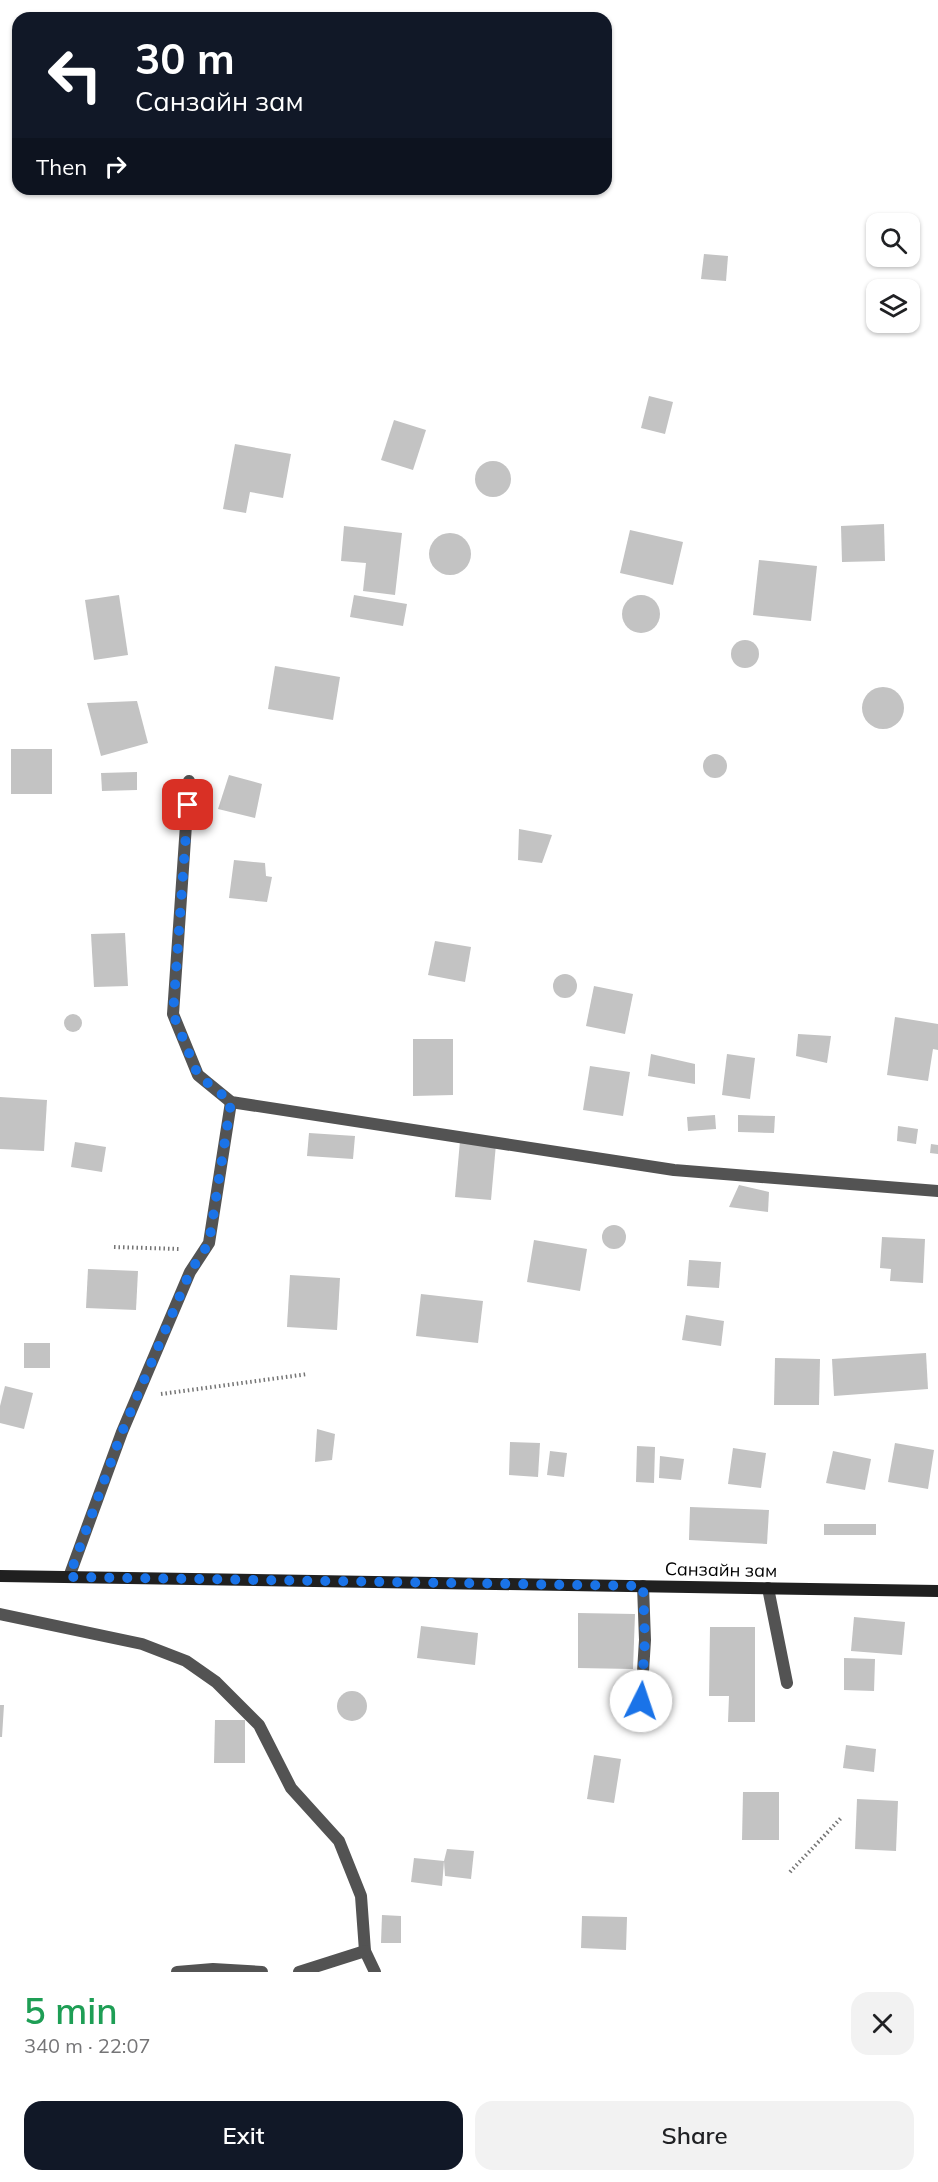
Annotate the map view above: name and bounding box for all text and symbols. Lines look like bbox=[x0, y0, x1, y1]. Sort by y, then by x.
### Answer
text: 30 m bbox=[135, 32, 235, 85]
icon: left bbox=[36, 36, 114, 114]
text: Санзайн зам bbox=[135, 84, 304, 118]
icon: right bbox=[99, 150, 132, 183]
text: Then bbox=[36, 153, 87, 181]
map controls bbox=[866, 213, 920, 333]
button: search bbox=[866, 213, 920, 267]
button: layers bbox=[866, 279, 920, 333]
pin bbox=[162, 779, 213, 830]
icon: arrive bbox=[171, 788, 204, 821]
street label: Санзайн зам bbox=[665, 1557, 777, 1582]
position arrow bbox=[609, 1669, 673, 1733]
text: 5 min bbox=[24, 1988, 118, 2033]
button: close bbox=[851, 1992, 914, 2055]
text: 340 m · 22:07 bbox=[24, 2033, 150, 2058]
button: Exit bbox=[24, 2101, 463, 2170]
button: Share bbox=[475, 2101, 914, 2170]

